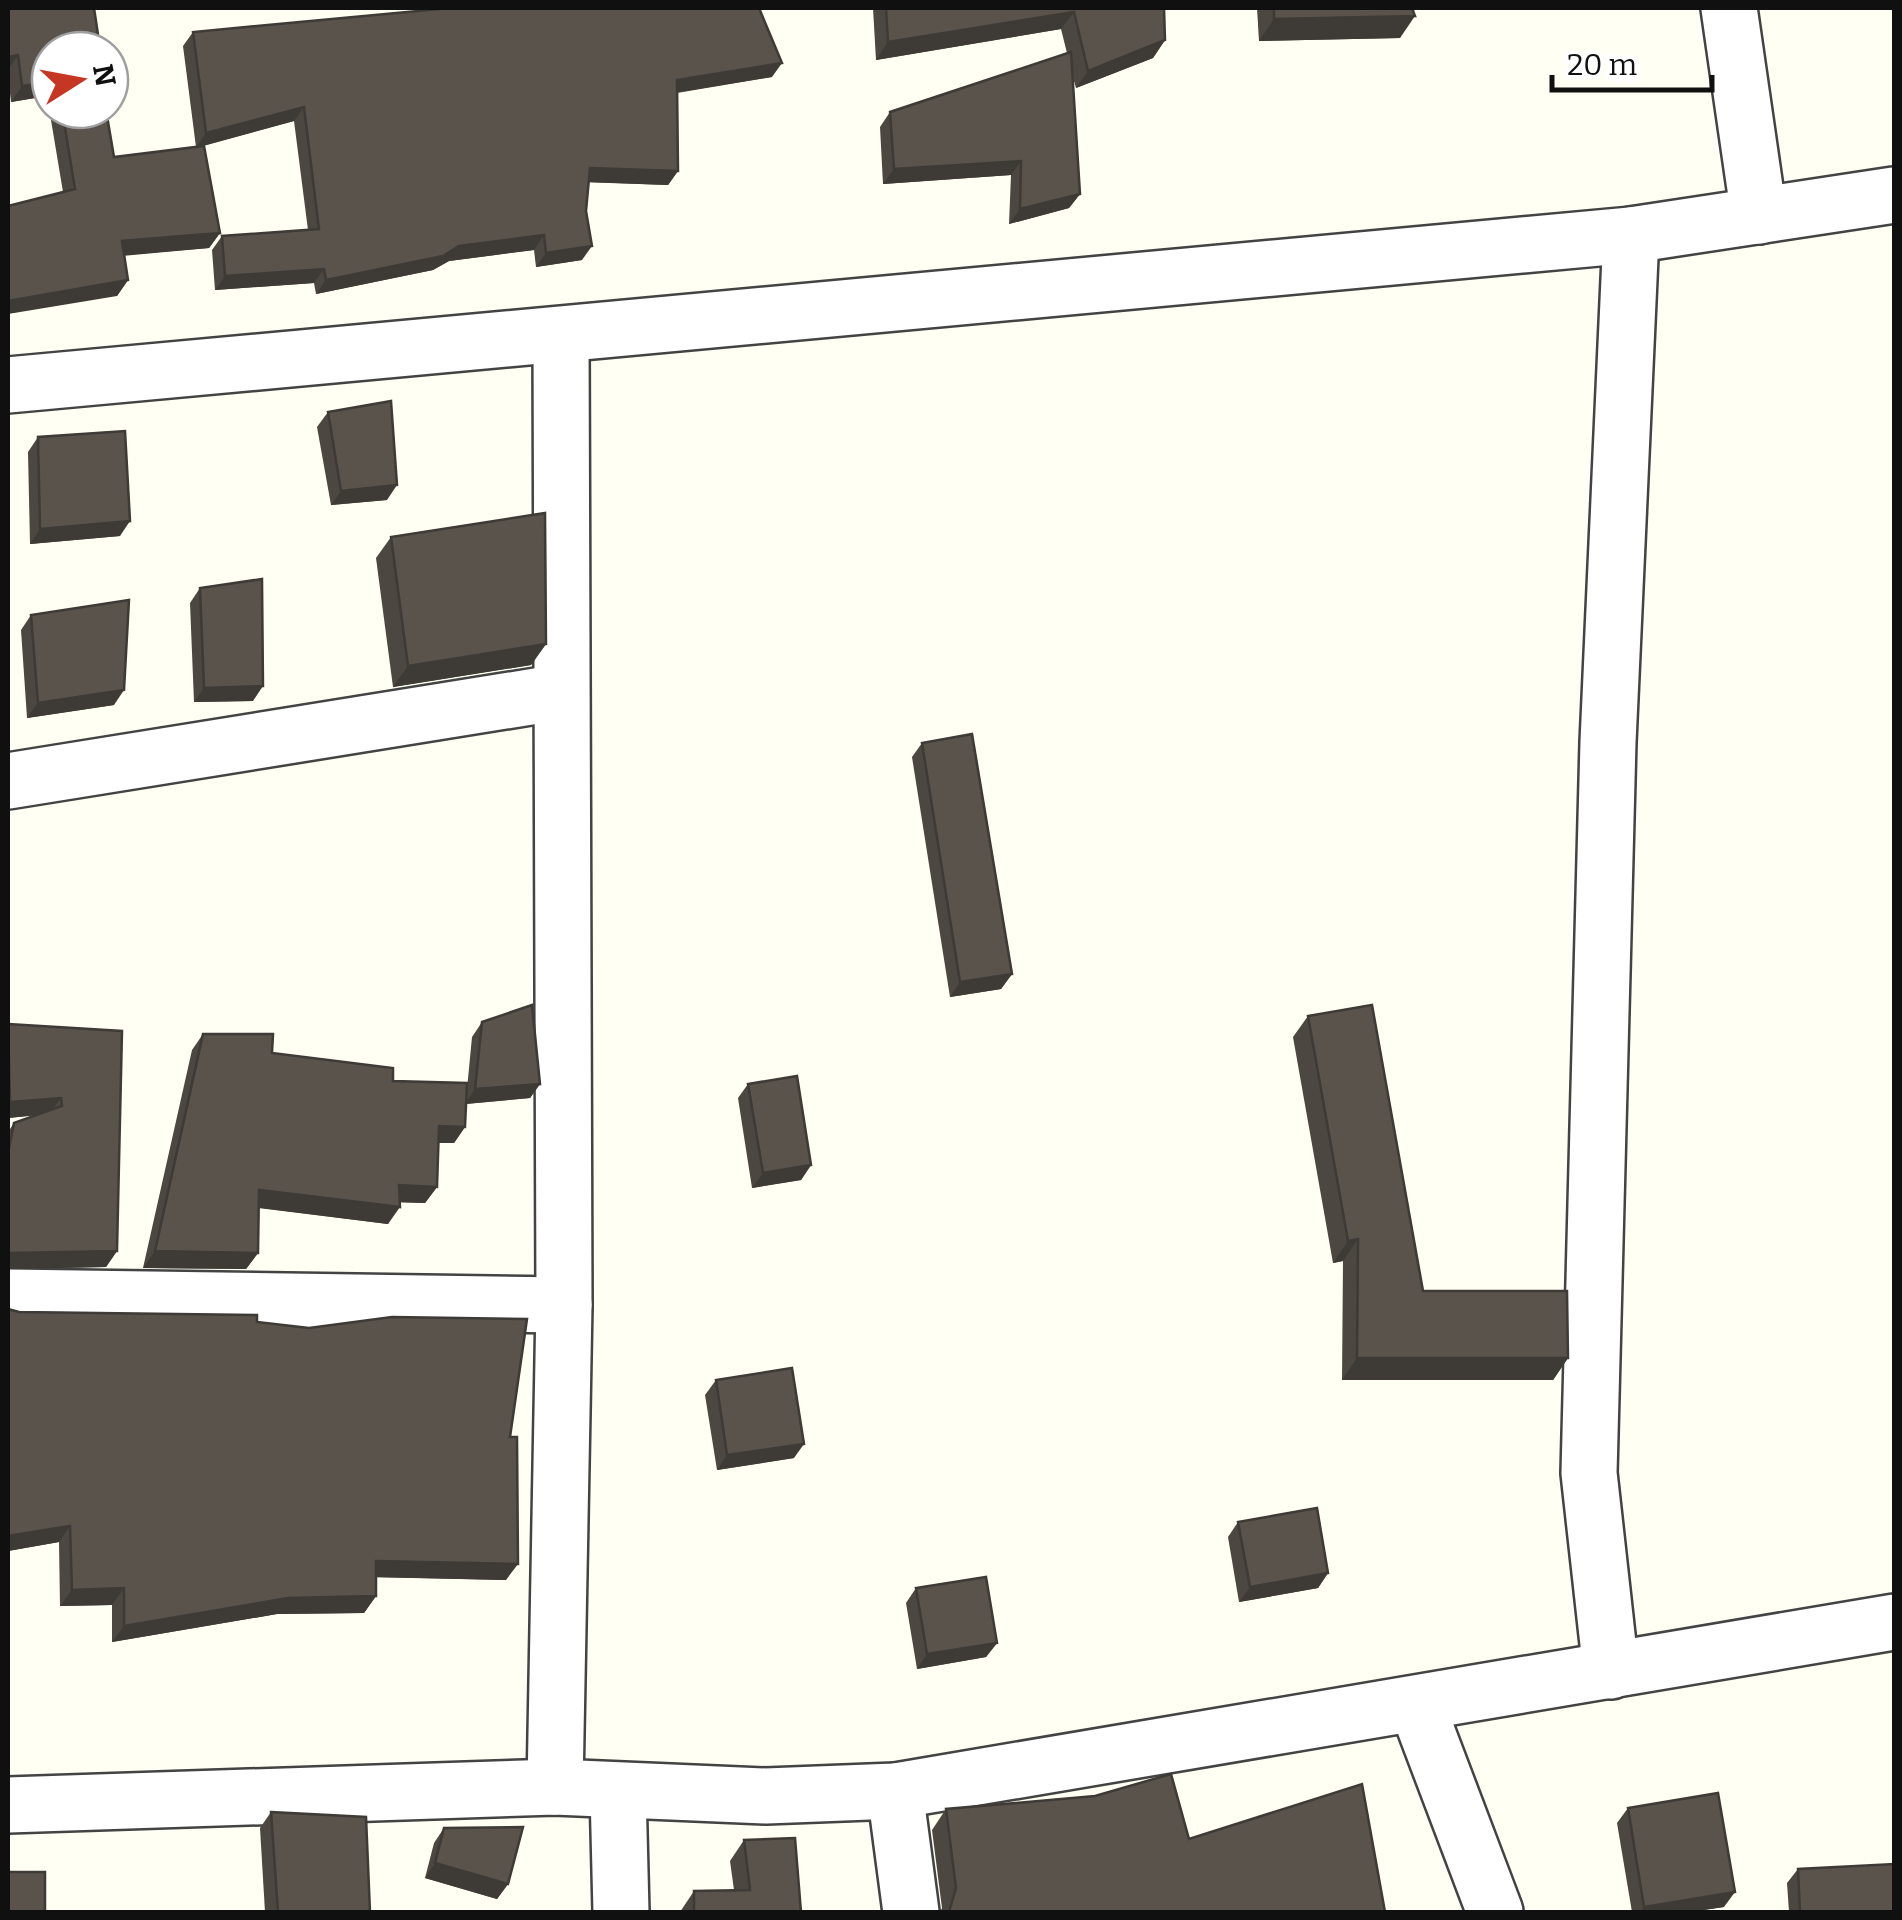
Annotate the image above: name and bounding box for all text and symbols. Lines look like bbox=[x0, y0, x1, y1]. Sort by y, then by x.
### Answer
north arrow bbox=[30, 30, 130, 130]
scale bar bbox=[1552, 30, 1712, 92]
text: 20 m bbox=[1567, 47, 1638, 83]
text: N bbox=[86, 62, 122, 89]

